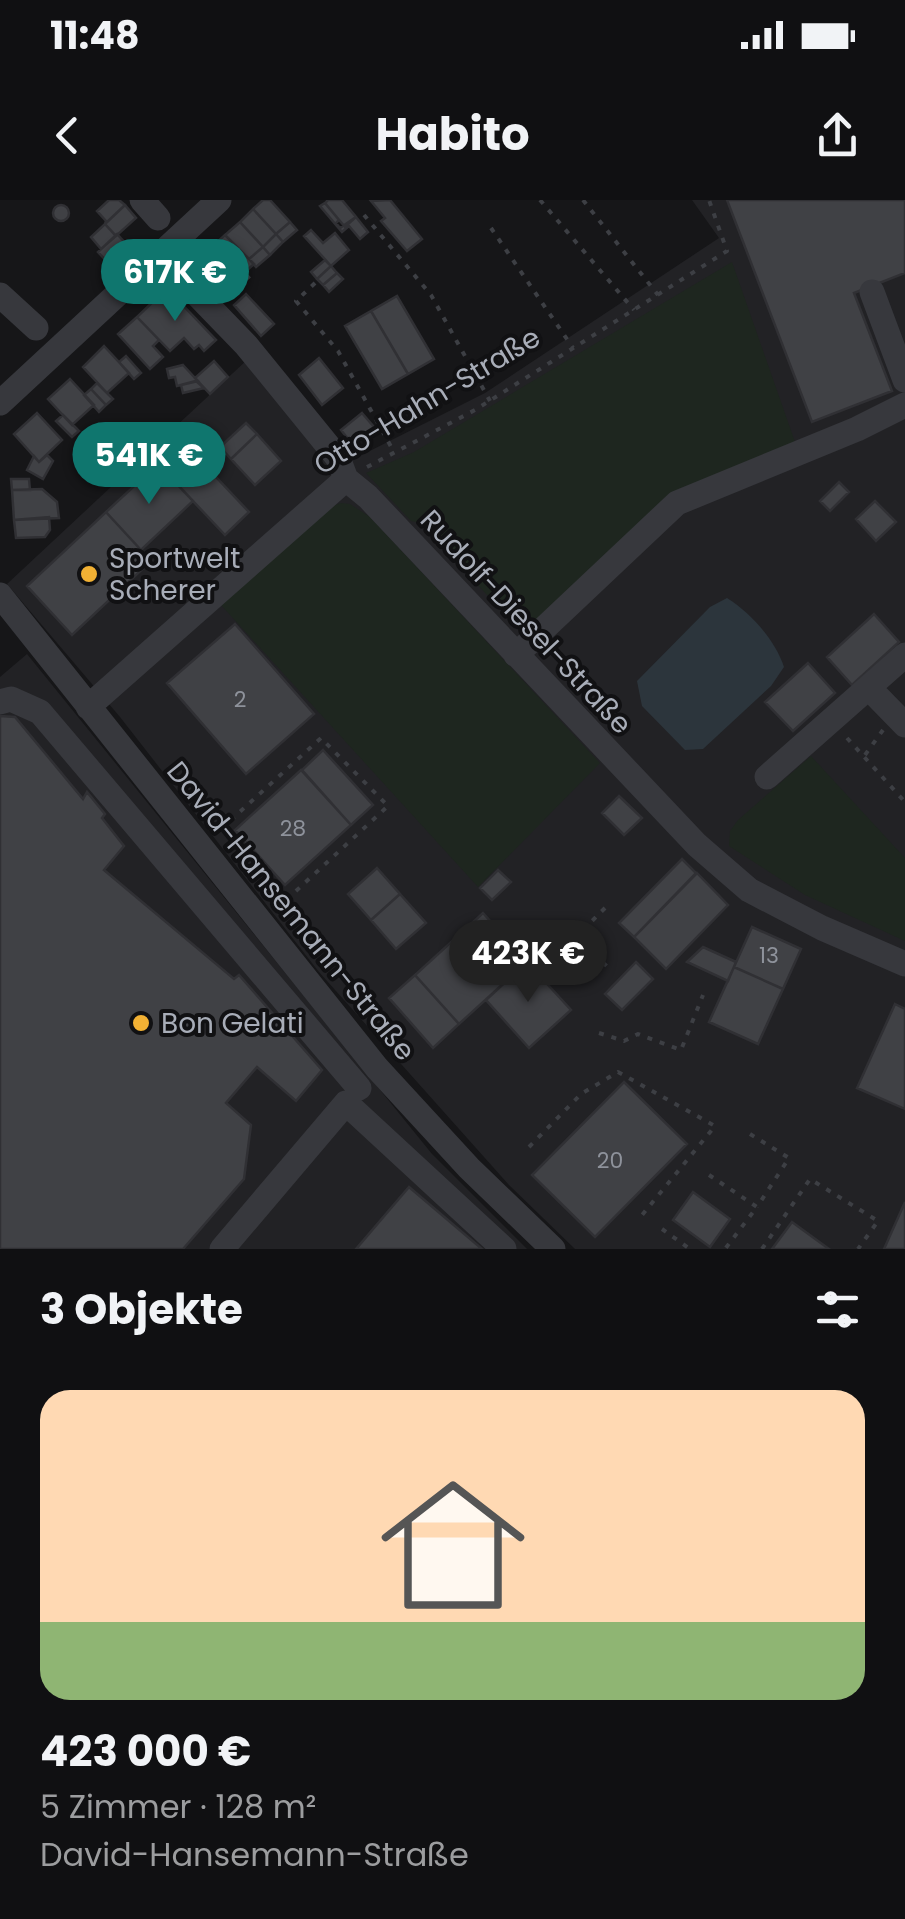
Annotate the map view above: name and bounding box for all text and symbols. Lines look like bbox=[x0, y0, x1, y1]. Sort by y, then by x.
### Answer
text: 11:48 bbox=[50, 9, 140, 62]
text: Habito bbox=[375, 103, 530, 166]
icon: back bbox=[40, 108, 95, 163]
icon: share bbox=[810, 108, 865, 163]
pin: 617K € bbox=[94, 239, 256, 324]
text: 617K € bbox=[123, 249, 227, 294]
street label: Otto-Hahn-Straße bbox=[306, 318, 548, 484]
pin: 541K € bbox=[68, 422, 230, 507]
text: 541K € bbox=[94, 432, 204, 477]
street label: Rudolf-Diesel-Straße bbox=[411, 501, 641, 743]
place label: Sportwelt Scherer bbox=[109, 539, 240, 610]
marker: Sportwelt Scherer bbox=[78, 563, 100, 585]
house number: 2 bbox=[234, 684, 246, 715]
street label: David-Hansemann-Straße bbox=[158, 753, 424, 1069]
house number: 28 bbox=[280, 813, 306, 844]
pin: 423K € bbox=[447, 920, 609, 1005]
text: 423K € bbox=[471, 930, 585, 975]
house number: 13 bbox=[759, 940, 779, 971]
place label: Bon Gelati bbox=[161, 1004, 304, 1043]
marker: Bon Gelati bbox=[130, 1012, 152, 1034]
house number: 20 bbox=[597, 1145, 623, 1176]
text: 3 Objekte bbox=[40, 1280, 243, 1339]
icon: filters bbox=[810, 1282, 865, 1337]
icon: home bbox=[363, 1455, 543, 1635]
text: 423 000 € bbox=[40, 1722, 251, 1781]
text: 5 Zimmer · 128 m² bbox=[40, 1784, 316, 1829]
text: David-Hansemann-Straße bbox=[40, 1832, 469, 1877]

